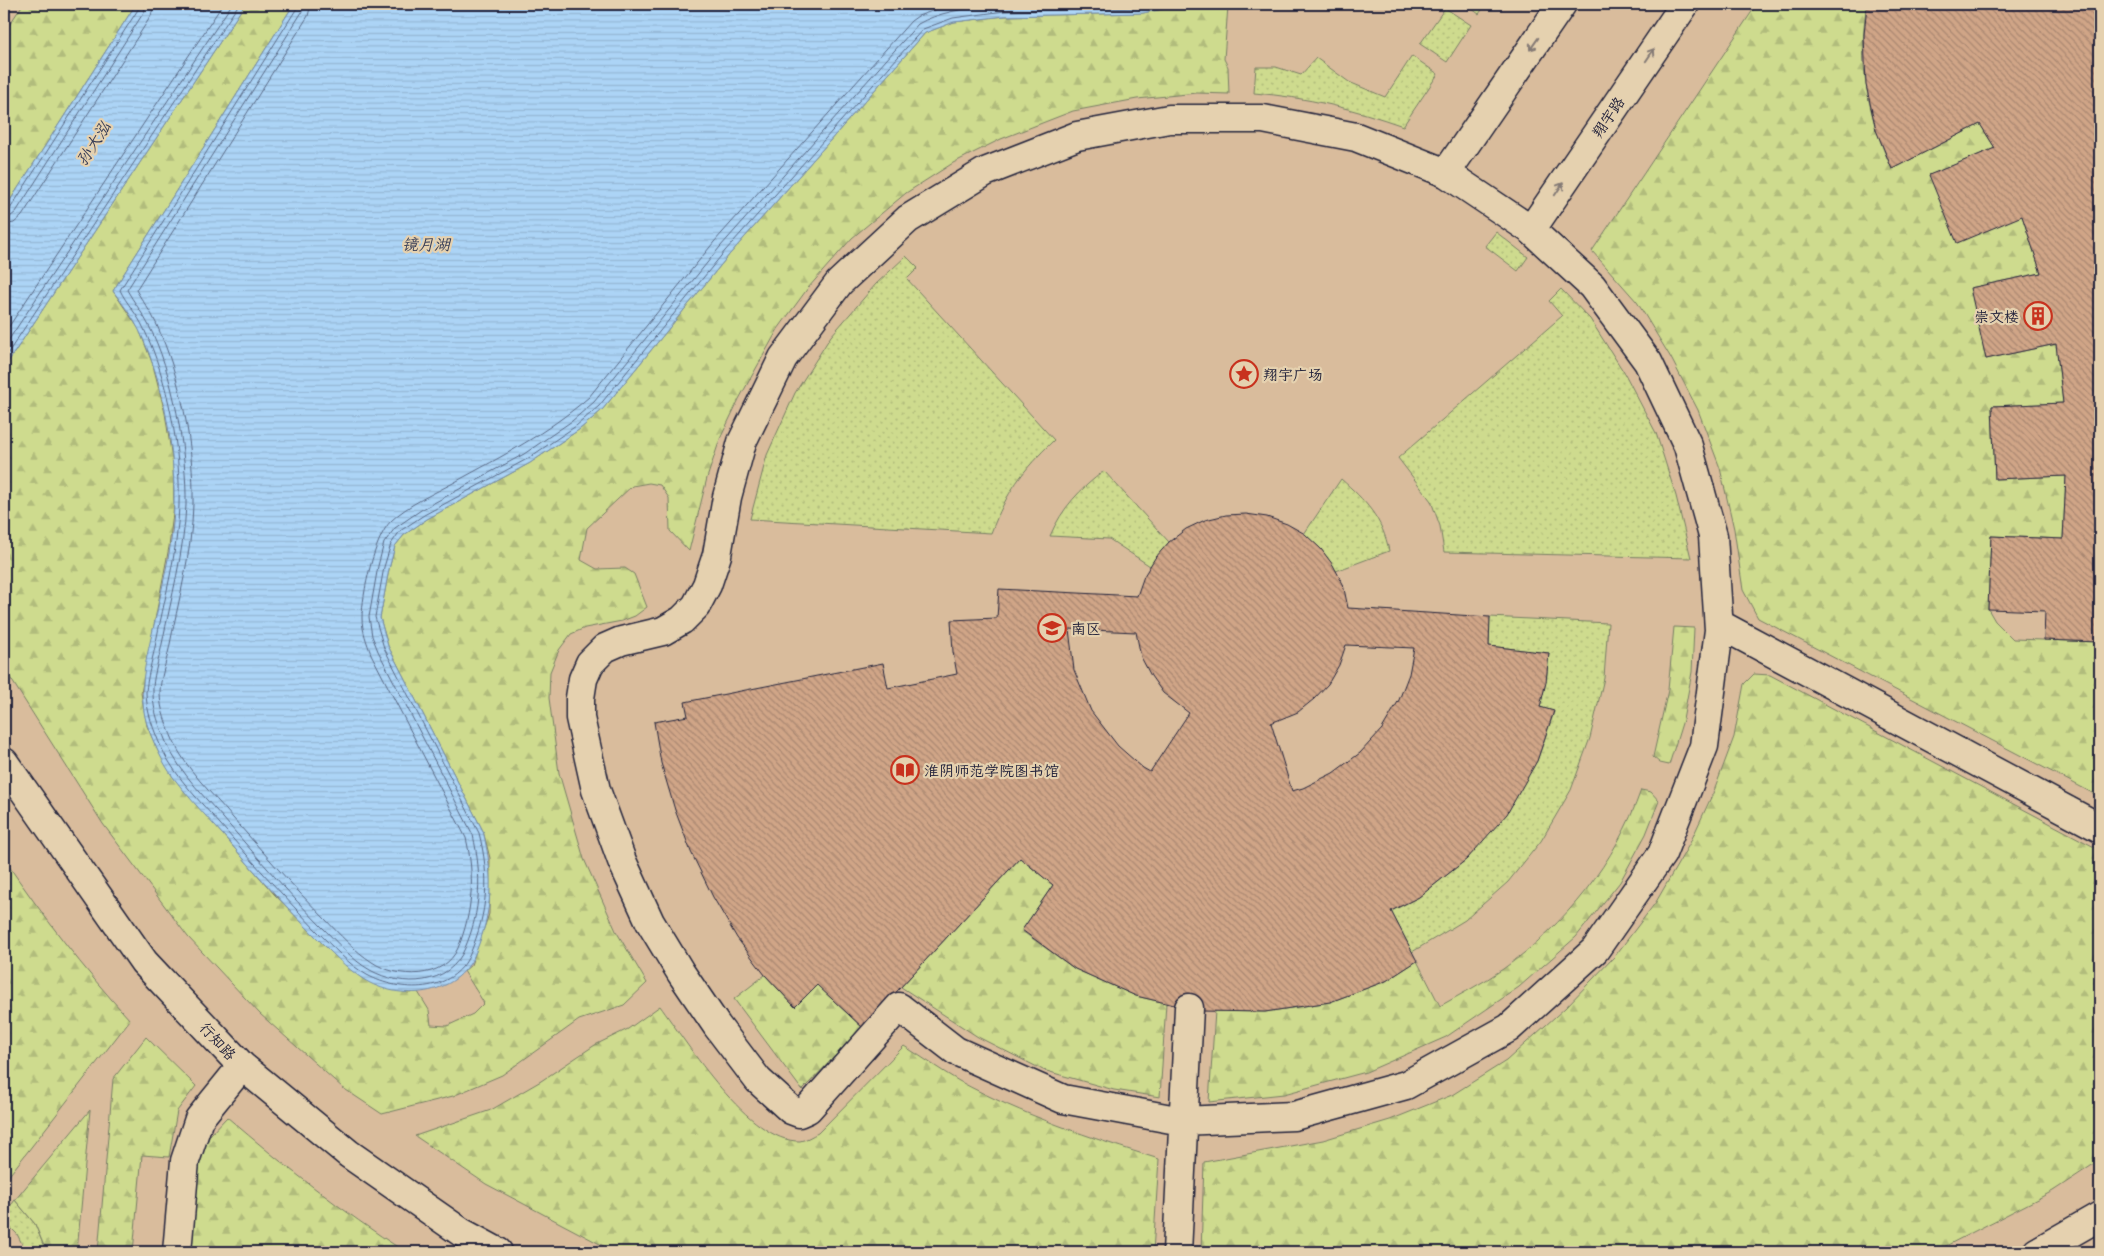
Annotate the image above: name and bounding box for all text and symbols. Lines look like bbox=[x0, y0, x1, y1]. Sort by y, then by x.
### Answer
one-way arrow bbox=[1529, 37, 1539, 51]
one-way arrow bbox=[1645, 48, 1656, 62]
street label: 翔宇路 bbox=[1587, 92, 1629, 142]
water label: 孙大泓 bbox=[71, 117, 115, 169]
one-way arrow bbox=[1554, 183, 1564, 197]
water label: 镜月湖 bbox=[402, 233, 452, 255]
building icon: 崇文楼 bbox=[2023, 301, 2053, 331]
place label: 崇文楼 bbox=[1974, 306, 2019, 327]
place icon: 翔宇广场 bbox=[1229, 359, 1259, 389]
place label: 翔宇广场 bbox=[1263, 364, 1323, 385]
school or university icon: 南区 bbox=[1037, 613, 1067, 643]
place label: 南区 bbox=[1071, 618, 1101, 639]
library icon: 淮阴师范学院图书馆 bbox=[890, 755, 920, 785]
place label: 淮阴师范学院图书馆 bbox=[924, 760, 1059, 781]
street label: 行知路 bbox=[195, 1017, 241, 1065]

